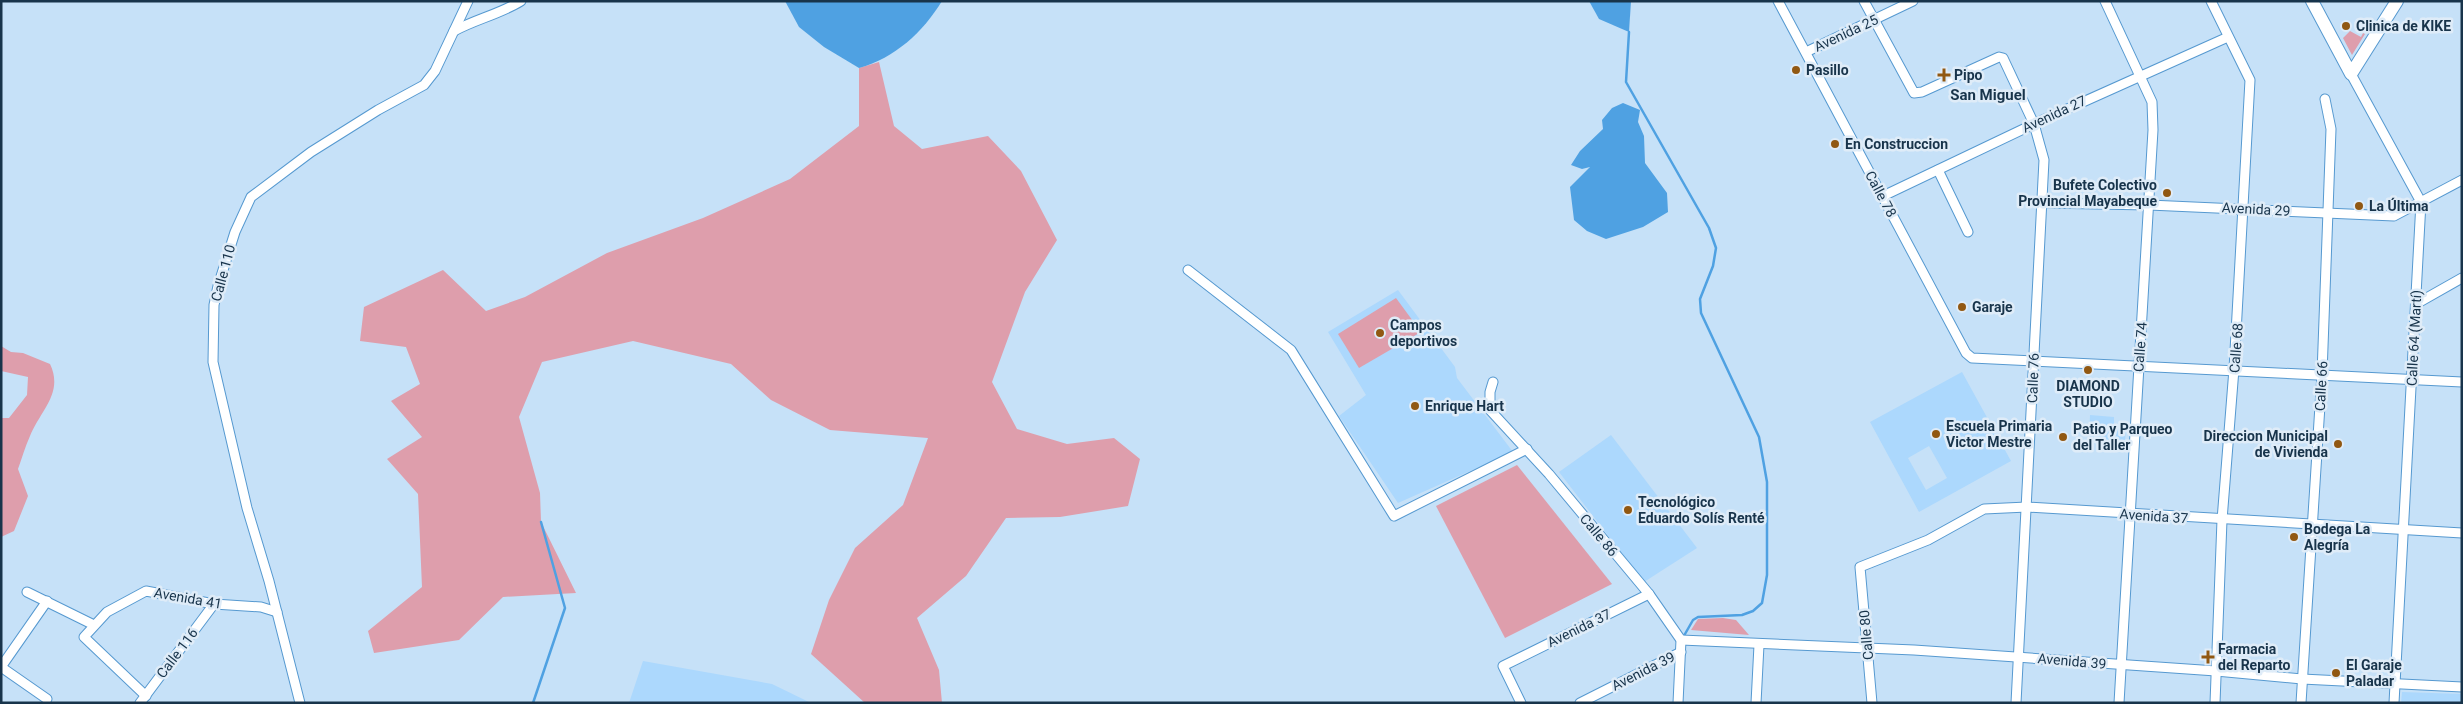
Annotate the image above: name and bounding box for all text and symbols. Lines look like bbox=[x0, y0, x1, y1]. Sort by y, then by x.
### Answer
street label: Avenida 25 bbox=[1811, 11, 1881, 55]
place label: Clinica de KIKE bbox=[2356, 18, 2451, 34]
marker: Clinica de KIKE bbox=[2340, 20, 2352, 32]
place label: Pasillo bbox=[1806, 62, 1849, 78]
marker: Pasillo bbox=[1790, 64, 1802, 76]
place label: Pipo bbox=[1954, 67, 1983, 83]
marker: Pipo bbox=[1938, 69, 1950, 81]
district label: San Miguel bbox=[1950, 86, 2026, 104]
street label: Avenida 27 bbox=[2019, 92, 2089, 136]
place label: En Construccion bbox=[1845, 136, 1948, 152]
marker: En Construccion bbox=[1829, 138, 1841, 150]
street label: Calle 78 bbox=[1862, 168, 1900, 220]
place label: Bufete Colectivo Provincial Mayabeque bbox=[2018, 177, 2157, 209]
marker: Bufete Colectivo Provincial Mayabeque bbox=[2161, 187, 2173, 199]
place label: La Última bbox=[2369, 197, 2429, 214]
street label: Avenida 29 bbox=[2221, 199, 2291, 219]
marker: La Última bbox=[2353, 200, 2365, 212]
street label: Calle 110 bbox=[208, 243, 238, 303]
street label: Calle 64 (Martí) bbox=[2403, 290, 2426, 387]
place label: Garaje bbox=[1972, 299, 2013, 315]
marker: Garaje bbox=[1956, 301, 1968, 313]
place label: Campos deportivos bbox=[1390, 317, 1457, 349]
street label: Calle 74 bbox=[2130, 321, 2150, 373]
street label: Calle 68 bbox=[2226, 322, 2246, 374]
marker: Campos deportivos bbox=[1374, 327, 1386, 339]
street label: Calle 76 bbox=[2024, 353, 2042, 403]
street label: Calle 66 bbox=[2312, 360, 2330, 411]
marker: DIAMOND STUDIO bbox=[2082, 364, 2094, 376]
place label: DIAMOND STUDIO bbox=[2056, 378, 2120, 410]
place label: Enrique Hart bbox=[1425, 398, 1504, 414]
marker: Enrique Hart bbox=[1409, 400, 1421, 412]
place label: Escuela Primaria Victor Mestre bbox=[1946, 418, 2053, 450]
place label: Patio y Parqueo del Taller bbox=[2073, 421, 2173, 453]
marker: Escuela Primaria Victor Mestre bbox=[1930, 428, 1942, 440]
place label: Direccion Municipal de Vivienda bbox=[2203, 428, 2328, 460]
marker: Patio y Parqueo del Taller bbox=[2057, 431, 2069, 443]
marker: Direccion Municipal de Vivienda bbox=[2332, 438, 2344, 450]
place label: Tecnológico Eduardo Solís Renté bbox=[1638, 494, 1765, 526]
marker: Tecnológico Eduardo Solís Renté bbox=[1622, 504, 1634, 516]
street label: Avenida 37 bbox=[2119, 506, 2189, 526]
street label: Calle 86 bbox=[1577, 511, 1621, 559]
place label: Bodega La Alegría bbox=[2304, 521, 2371, 553]
marker: Bodega La Alegría bbox=[2288, 531, 2300, 543]
street label: Avenida 41 bbox=[153, 584, 223, 612]
street label: Avenida 37 bbox=[1545, 606, 1614, 650]
street label: Calle 80 bbox=[1856, 609, 1876, 661]
street label: Calle 116 bbox=[153, 625, 201, 681]
place label: Farmacia del Reparto bbox=[2218, 641, 2291, 673]
street label: Avenida 39 bbox=[1609, 648, 1677, 694]
street label: Avenida 39 bbox=[2037, 650, 2107, 672]
marker: Farmacia del Reparto bbox=[2202, 651, 2214, 663]
place label: El Garaje Paladar bbox=[2346, 657, 2402, 689]
marker: El Garaje Paladar bbox=[2330, 667, 2342, 679]

